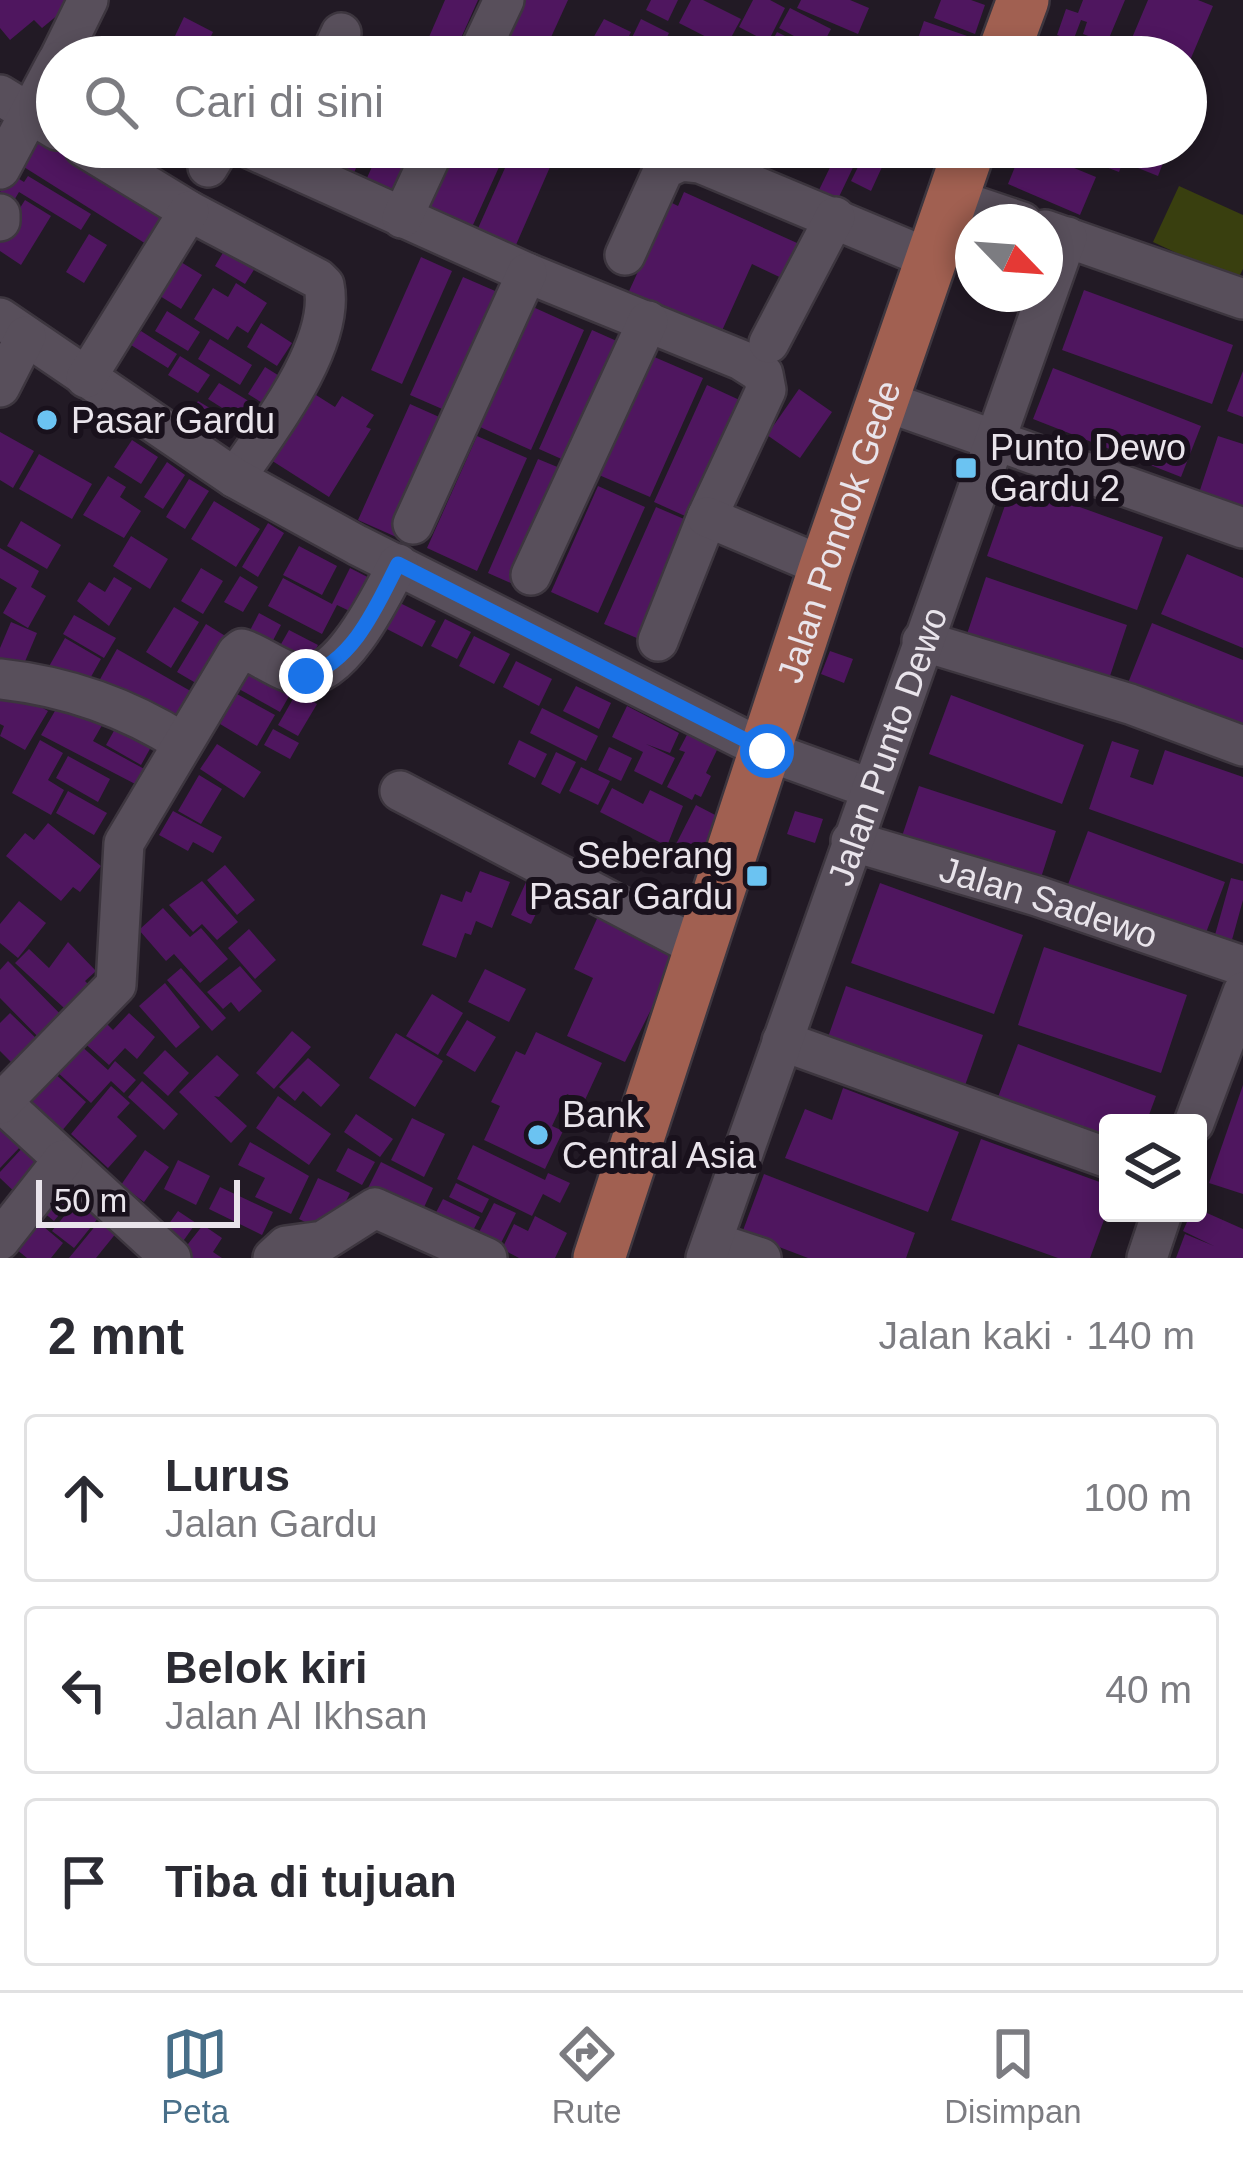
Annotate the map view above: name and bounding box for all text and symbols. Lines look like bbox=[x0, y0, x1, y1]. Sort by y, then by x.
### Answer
search box bbox=[36, 36, 1207, 168]
icon: search bbox=[78, 69, 144, 135]
text: Cari di sini bbox=[174, 76, 384, 127]
north arrow bbox=[955, 204, 1063, 312]
street label: Jalan Pondok Gede bbox=[768, 375, 908, 688]
place label: Pasar Gardu bbox=[71, 400, 275, 441]
marker: Pasar Gardu bbox=[34, 407, 60, 433]
place label: Punto Dewo Gardu 2 bbox=[990, 427, 1186, 509]
marker: Punto Dewo Gardu 2 bbox=[953, 455, 979, 481]
street label: Jalan Punto Dewo bbox=[819, 601, 955, 891]
route end bbox=[279, 649, 333, 703]
route start bbox=[740, 724, 794, 778]
place label: Seberang Pasar Gardu bbox=[529, 835, 733, 917]
street label: Jalan Sadewo bbox=[935, 848, 1163, 956]
marker: Seberang Pasar Gardu bbox=[744, 863, 770, 889]
place label: Bank Central Asia bbox=[562, 1094, 757, 1176]
map controls bbox=[1099, 1114, 1207, 1222]
button: layers bbox=[1099, 1114, 1207, 1222]
marker: Bank Central Asia bbox=[525, 1122, 551, 1148]
scale bar bbox=[36, 1174, 240, 1227]
text: 50 m bbox=[54, 1182, 127, 1219]
text: 2 mnt bbox=[48, 1308, 184, 1365]
text: Jalan kaki · 140 m bbox=[879, 1314, 1195, 1357]
text: Lurus bbox=[165, 1450, 290, 1501]
icon: ahead bbox=[51, 1465, 117, 1531]
text: 100 m bbox=[1084, 1476, 1192, 1519]
text: Jalan Gardu bbox=[165, 1502, 377, 1545]
text: Belok kiri bbox=[165, 1642, 368, 1693]
icon: left bbox=[51, 1657, 117, 1723]
text: 40 m bbox=[1105, 1668, 1192, 1711]
text: Jalan Al Ikhsan bbox=[165, 1694, 427, 1737]
icon: arrive bbox=[51, 1849, 117, 1915]
text: Tiba di tujuan bbox=[165, 1856, 457, 1907]
tab: Peta bbox=[161, 2021, 229, 2131]
tab: Rute bbox=[552, 2021, 622, 2131]
tab: Disimpan bbox=[944, 2021, 1082, 2131]

